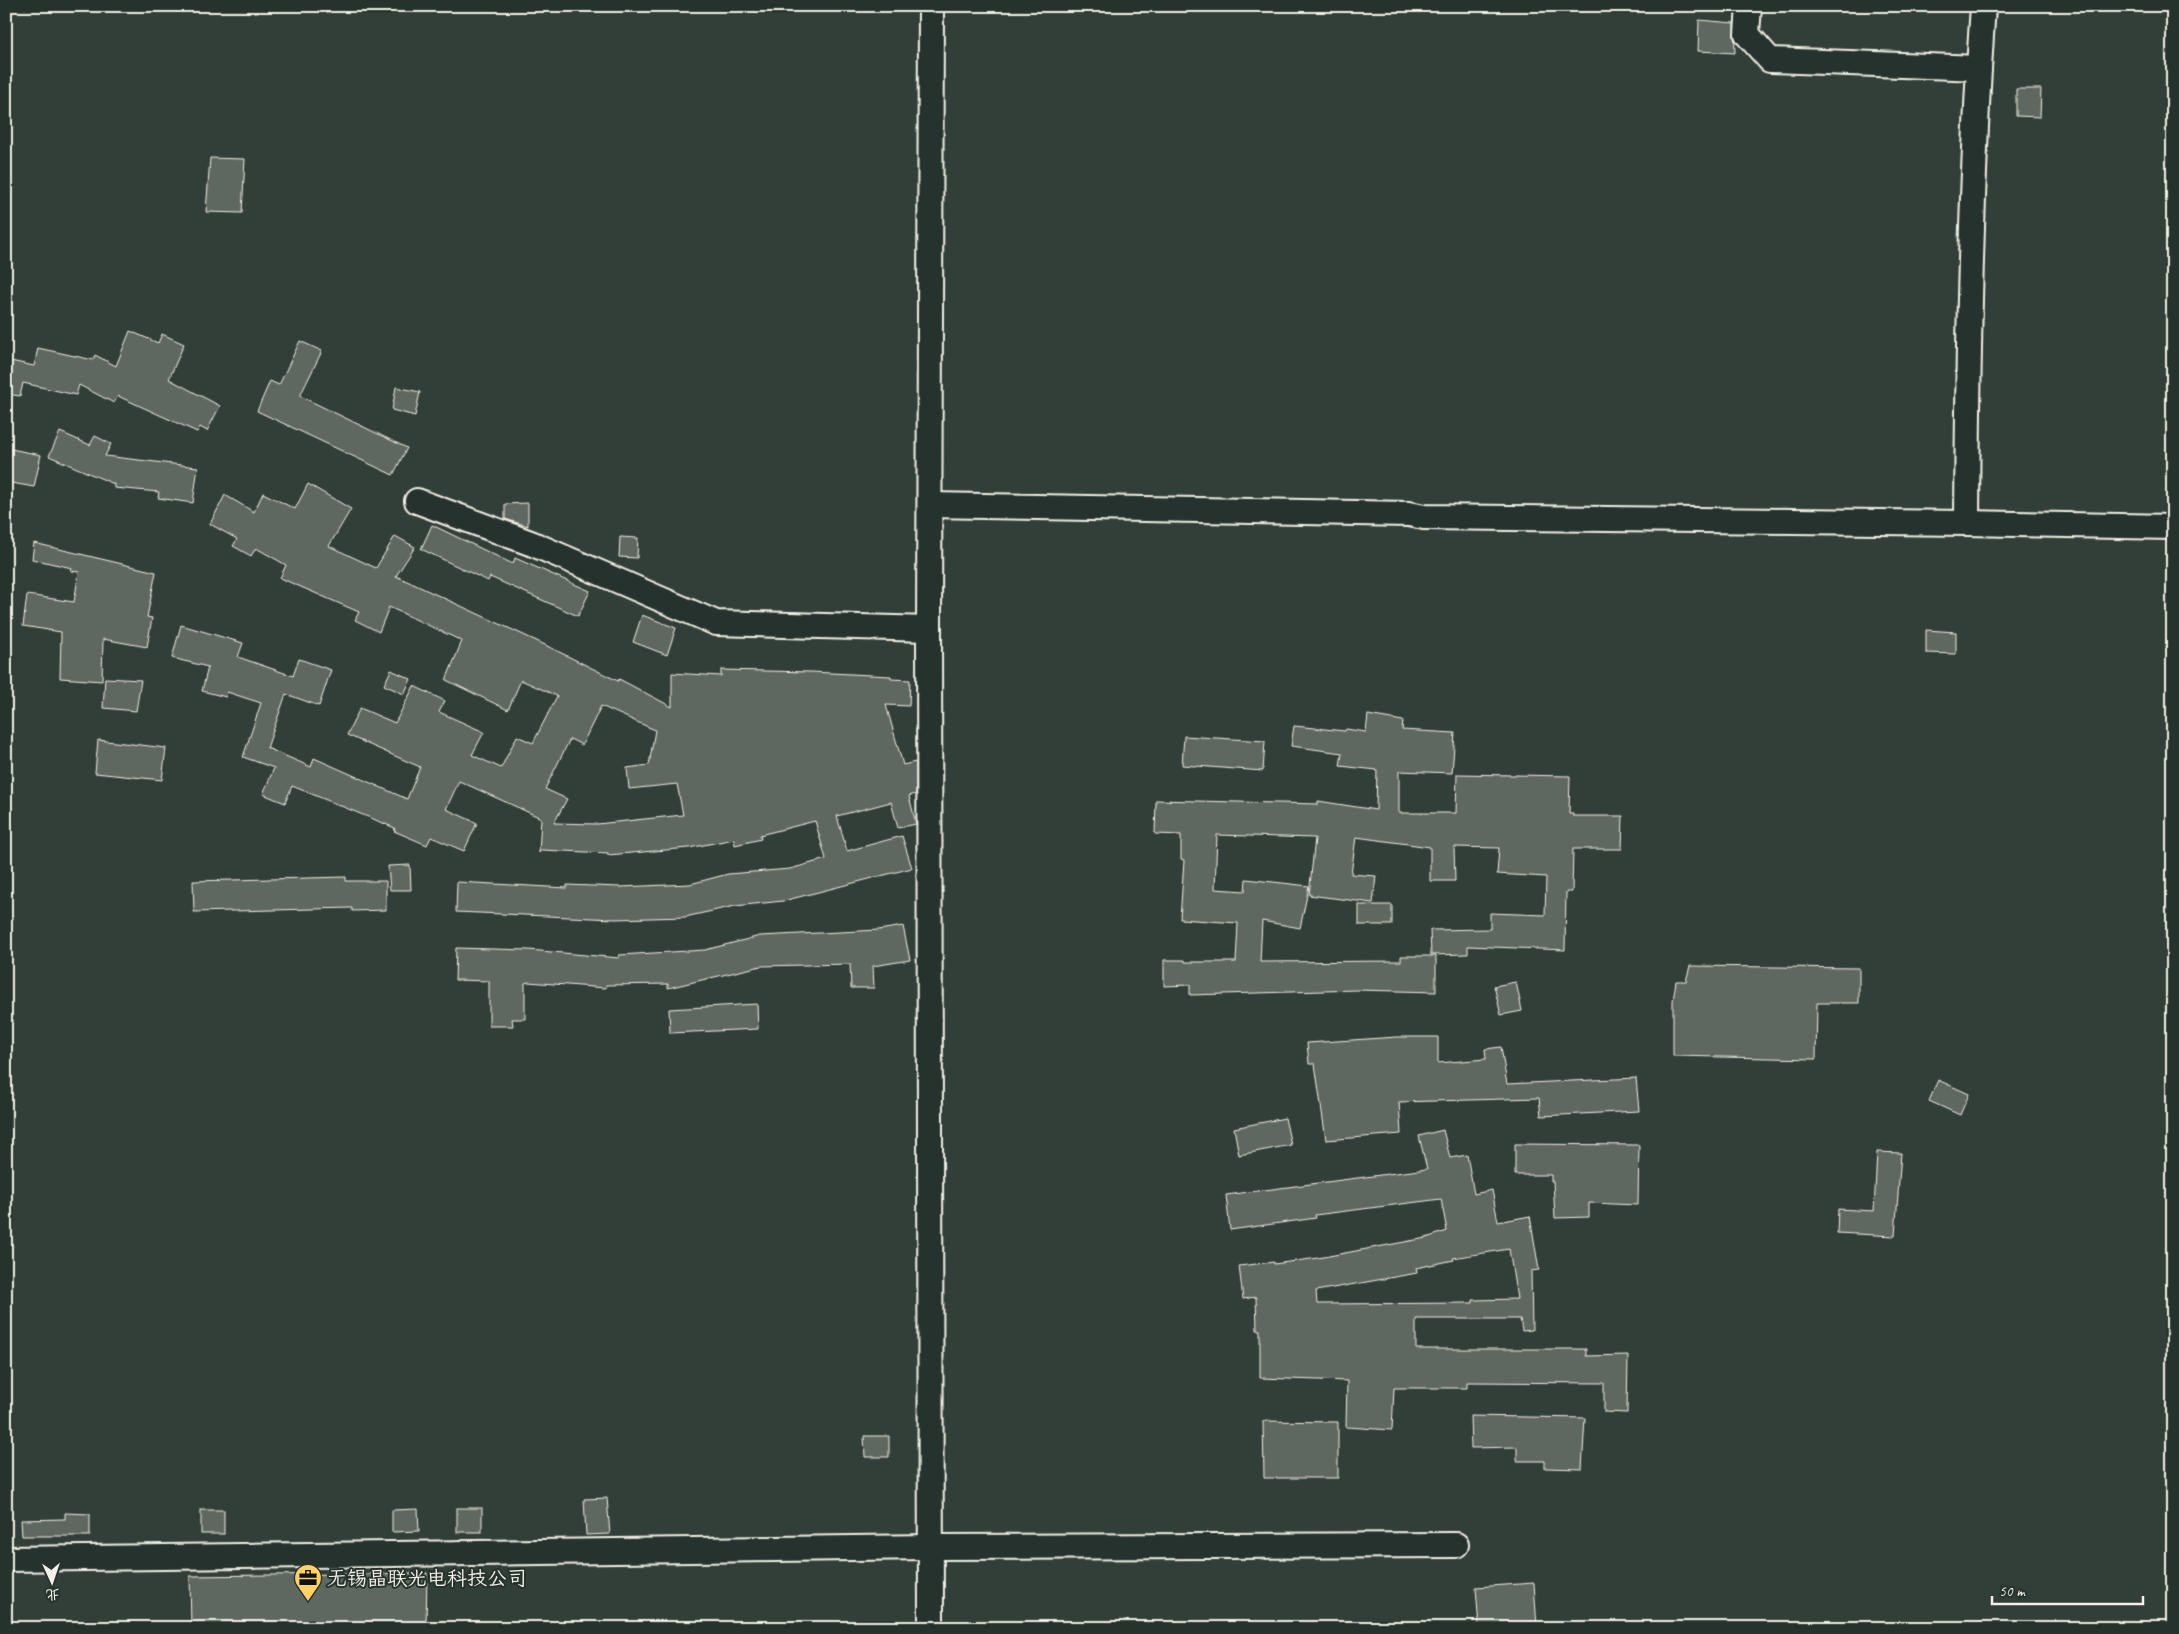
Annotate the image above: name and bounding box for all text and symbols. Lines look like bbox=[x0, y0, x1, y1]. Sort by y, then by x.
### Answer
north arrow bbox=[28, 1556, 78, 1606]
office icon: 无锡晶联光电科技公司 bbox=[293, 1563, 323, 1602]
place label: 无锡晶联光电科技公司 bbox=[327, 1566, 527, 1591]
scale bar bbox=[1992, 1574, 2143, 1606]
text: 50 m bbox=[1999, 1582, 2026, 1601]
text: 北 bbox=[45, 1586, 60, 1603]

